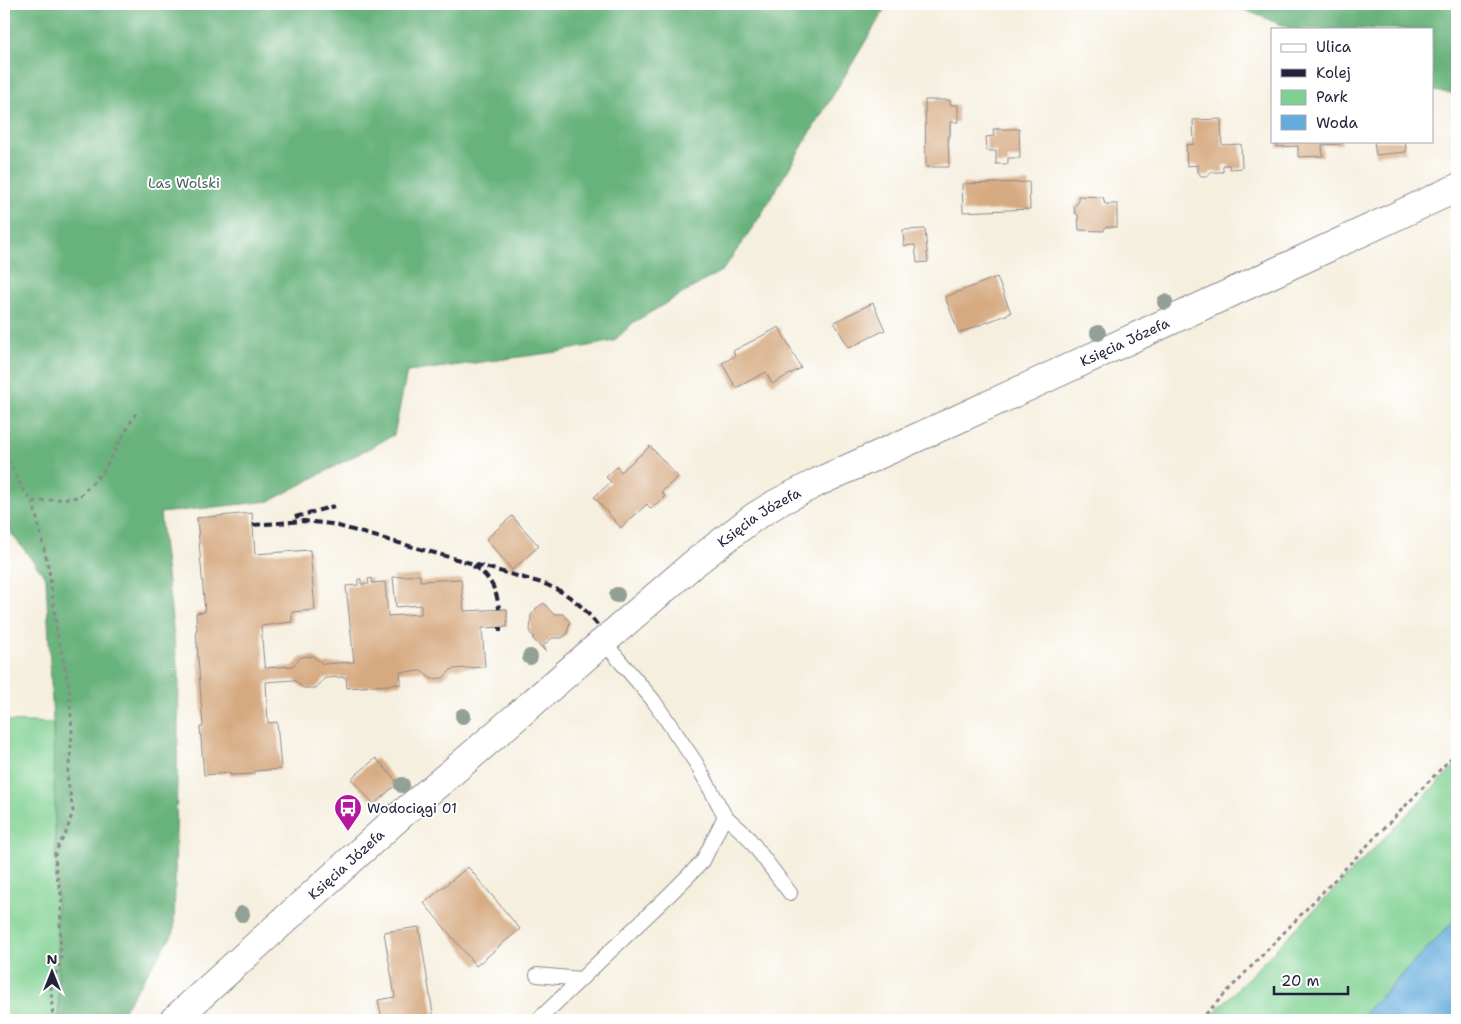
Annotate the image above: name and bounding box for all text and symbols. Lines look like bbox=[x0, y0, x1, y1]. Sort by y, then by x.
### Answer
legend bbox=[1271, 28, 1434, 142]
text: Ulica bbox=[1316, 37, 1352, 57]
text: Kolej bbox=[1316, 63, 1351, 83]
text: Park bbox=[1316, 87, 1348, 107]
text: Woda bbox=[1316, 113, 1358, 133]
park label: Las Wolski bbox=[148, 174, 220, 192]
street label: Księcia Józefa bbox=[1077, 313, 1172, 370]
street label: Księcia Józefa bbox=[714, 483, 804, 551]
bus stop icon: Wodociągi 01 bbox=[333, 793, 363, 832]
place label: Wodociągi 01 bbox=[367, 799, 457, 817]
street label: Księcia Józefa bbox=[304, 825, 388, 903]
north arrow bbox=[28, 946, 78, 996]
text: N bbox=[46, 950, 58, 968]
scale bar bbox=[1274, 964, 1347, 996]
text: 20 m bbox=[1281, 971, 1320, 991]

